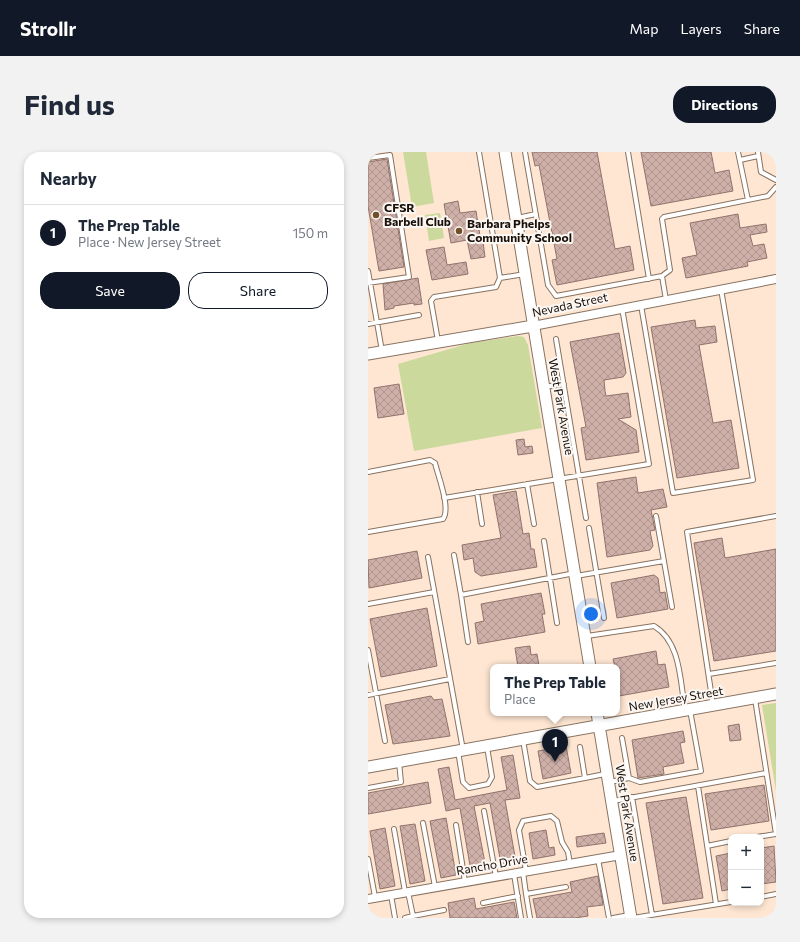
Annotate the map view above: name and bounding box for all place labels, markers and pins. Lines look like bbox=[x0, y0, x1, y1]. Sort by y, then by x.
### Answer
place label: CFSR Barbell Club bbox=[384, 200, 451, 228]
marker: CFSR Barbell Club bbox=[371, 210, 381, 220]
place label: Barbara Phelps Community School bbox=[467, 216, 572, 244]
marker: Barbara Phelps Community School bbox=[454, 226, 464, 236]
pin: 1 bbox=[542, 729, 568, 762]

